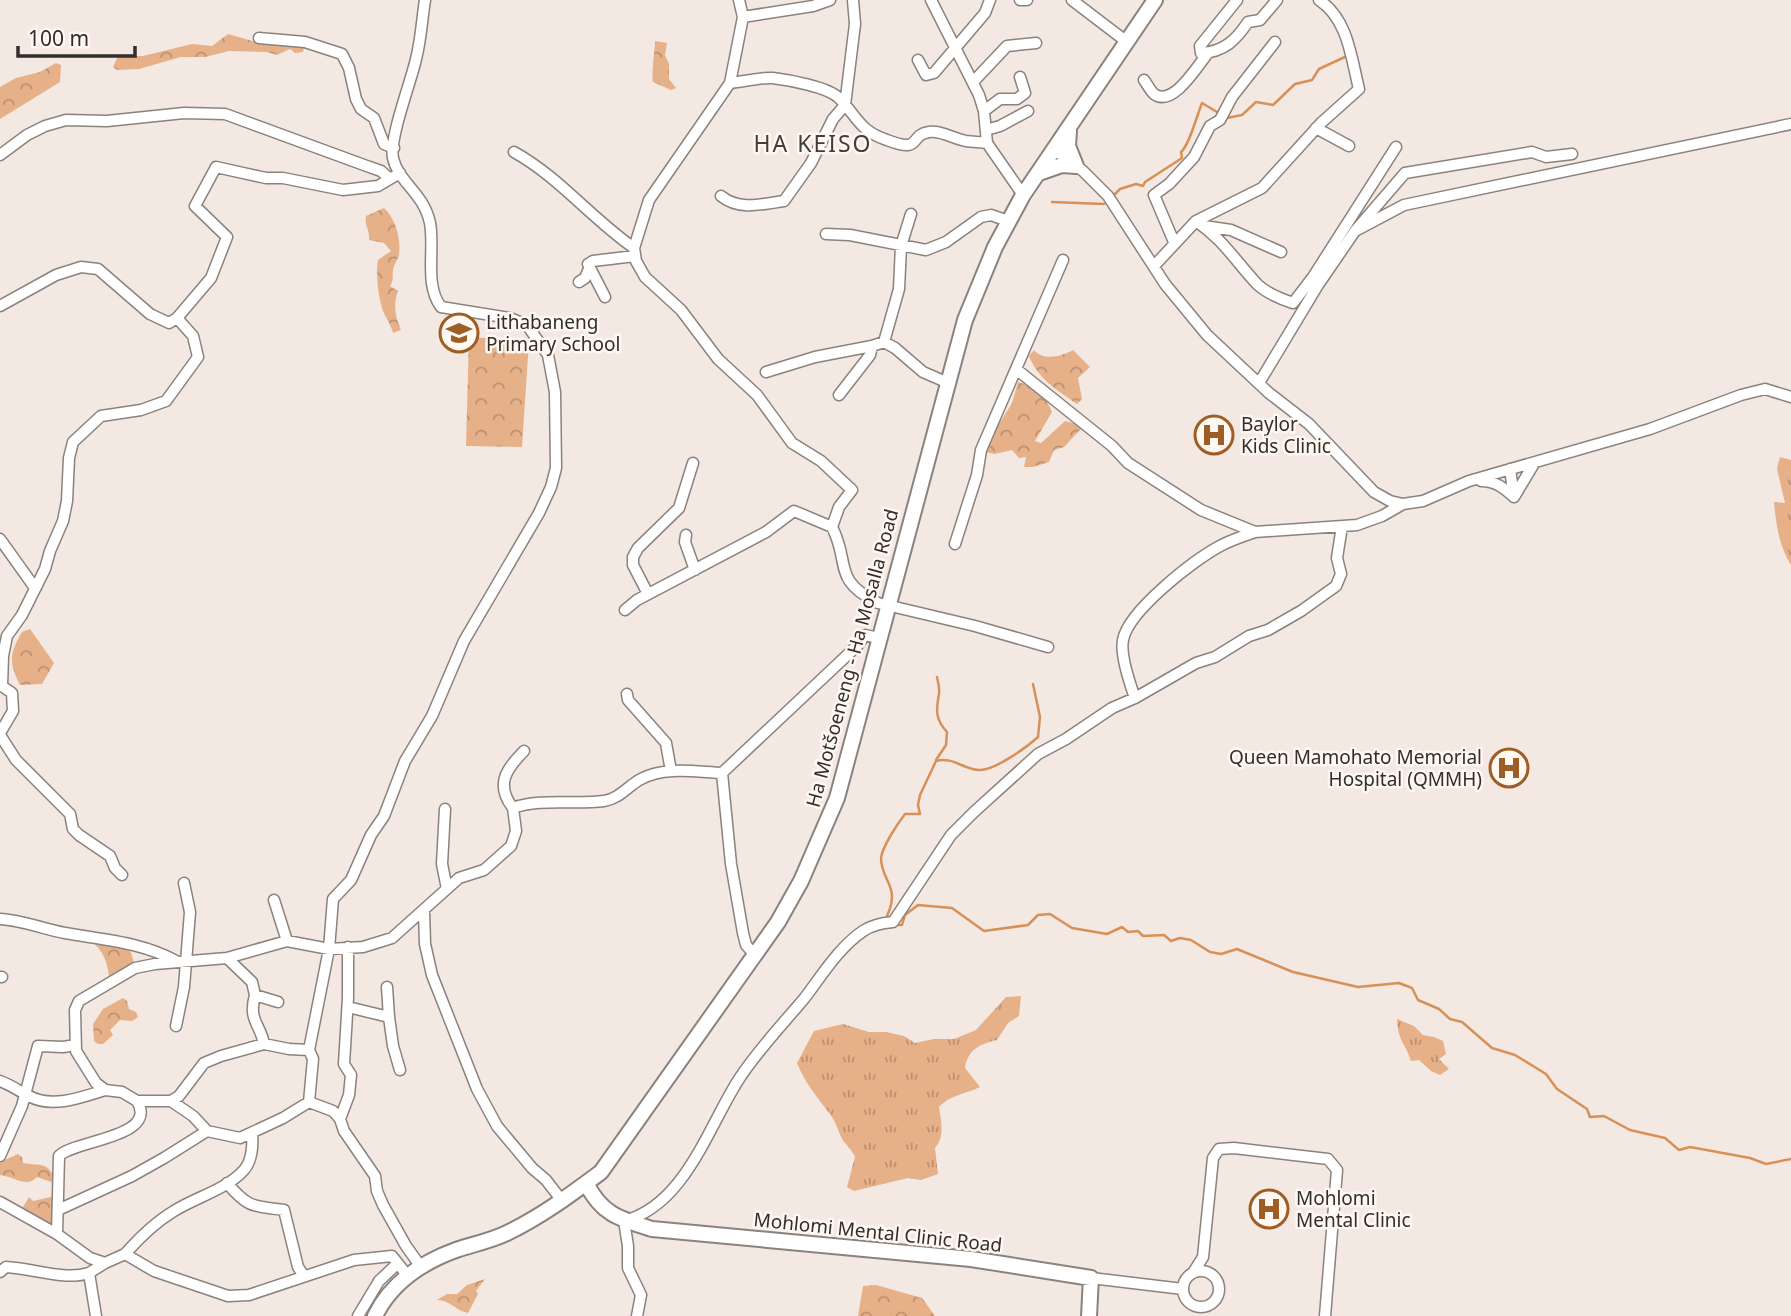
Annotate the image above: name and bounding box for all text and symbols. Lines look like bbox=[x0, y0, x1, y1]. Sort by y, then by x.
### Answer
scale bar bbox=[18, 14, 135, 58]
text: 100 m bbox=[28, 24, 89, 52]
district label: HA KEISO bbox=[753, 127, 873, 159]
place label: Lithabaneng Primary School bbox=[486, 309, 620, 357]
school or university icon: Lithabaneng Primary School bbox=[438, 312, 480, 354]
place label: Baylor Kids Clinic bbox=[1241, 411, 1331, 459]
hospital icon: Baylor Kids Clinic bbox=[1193, 414, 1235, 456]
street label: Ha Motšoeneng - Ha Mosalla Road bbox=[800, 506, 904, 810]
place label: Queen Mamohato Memorial Hospital (QMMH) bbox=[1229, 744, 1482, 792]
hospital icon: Queen Mamohato Memorial Hospital (QMMH) bbox=[1488, 747, 1530, 789]
place label: Mohlomi Mental Clinic bbox=[1296, 1185, 1411, 1233]
hospital icon: Mohlomi Mental Clinic bbox=[1248, 1188, 1290, 1230]
street label: Mohlomi Mental Clinic Road bbox=[752, 1206, 1004, 1258]

